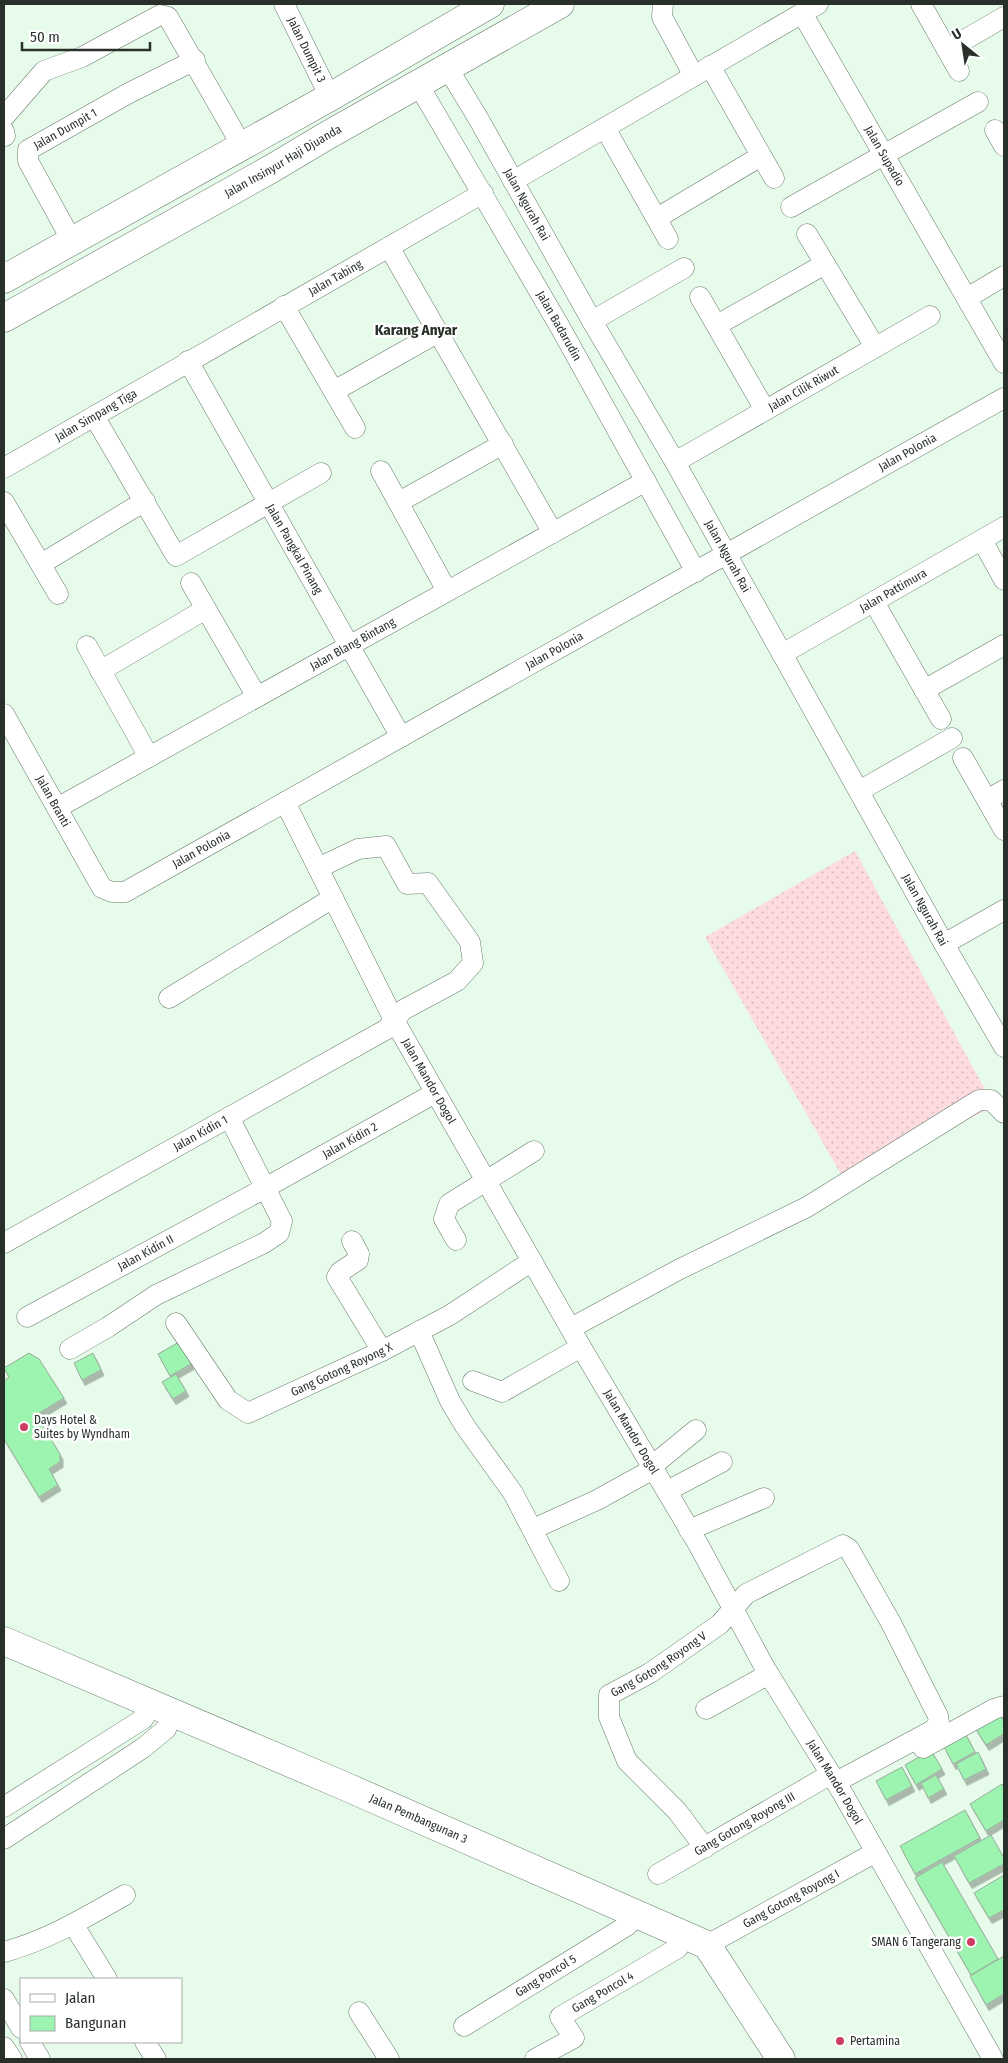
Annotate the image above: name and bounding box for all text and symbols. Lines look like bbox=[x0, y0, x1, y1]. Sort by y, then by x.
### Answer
street label: Jalan Dumpit 3 bbox=[285, 15, 329, 85]
scale bar bbox=[22, 20, 150, 52]
north arrow bbox=[938, 20, 988, 70]
text: U bbox=[949, 25, 965, 44]
text: 50 m bbox=[30, 28, 60, 46]
street label: Jalan Dumpit 1 bbox=[31, 106, 99, 152]
street label: Jalan Insinyur Haji Djuanda bbox=[222, 122, 344, 200]
street label: Jalan Supadio bbox=[862, 123, 907, 189]
street label: Jalan Ngurah Rai bbox=[501, 166, 552, 243]
street label: Jalan Tabing bbox=[306, 257, 365, 299]
street label: Jalan Badarudin bbox=[533, 288, 584, 363]
district label: Karang Anyar bbox=[375, 321, 458, 339]
street label: Jalan Cilik Riwut bbox=[766, 363, 841, 414]
street label: Jalan Simpang Tiga bbox=[52, 386, 140, 444]
street label: Jalan Polonia bbox=[876, 430, 939, 474]
street label: Jalan Pangkal Pinang bbox=[263, 501, 326, 597]
street label: Jalan Ngurah Rai bbox=[702, 518, 753, 595]
street label: Jalan Pattimura bbox=[857, 566, 929, 615]
street label: Jalan Blang Bintang bbox=[307, 615, 398, 673]
street label: Jalan Polonia bbox=[523, 629, 586, 673]
street label: Jalan Branti bbox=[33, 773, 73, 829]
street label: Jalan Polonia bbox=[170, 827, 233, 871]
street label: Jalan Ngurah Rai bbox=[899, 871, 951, 948]
street label: Jalan Mandor Dogol bbox=[399, 1036, 459, 1126]
street label: Jalan Kidin 1 bbox=[171, 1113, 230, 1154]
street label: Jalan Kidin 2 bbox=[320, 1120, 380, 1161]
street label: Jalan Kidin II bbox=[115, 1232, 176, 1273]
street label: Gang Gotong Royong X bbox=[289, 1340, 395, 1399]
street label: Jalan Mandor Dogol bbox=[601, 1387, 662, 1477]
place label: Days Hotel & Suites by Wyndham bbox=[34, 1413, 130, 1441]
marker: Days Hotel & Suites by Wyndham bbox=[18, 1421, 30, 1433]
street label: Gang Gotong Royong V bbox=[608, 1628, 710, 1700]
street label: Jalan Mandor Dogol bbox=[804, 1737, 866, 1826]
street label: Gang Gotong Royong III bbox=[692, 1789, 798, 1859]
street label: Jalan Pembangunan 3 bbox=[367, 1791, 470, 1846]
street label: Gang Gotong Royong I bbox=[740, 1867, 842, 1931]
place label: SMAN 6 Tangerang bbox=[871, 1935, 961, 1949]
marker: SMAN 6 Tangerang bbox=[965, 1936, 977, 1948]
street label: Gang Poncol 5 bbox=[513, 1951, 579, 2000]
street label: Gang Poncol 4 bbox=[569, 1968, 636, 2016]
legend bbox=[20, 1978, 182, 2043]
text: Jalan bbox=[65, 1989, 95, 2007]
text: Bangunan bbox=[65, 2014, 126, 2032]
place label: Pertamina bbox=[850, 2034, 900, 2048]
marker: Pertamina bbox=[834, 2035, 846, 2047]

